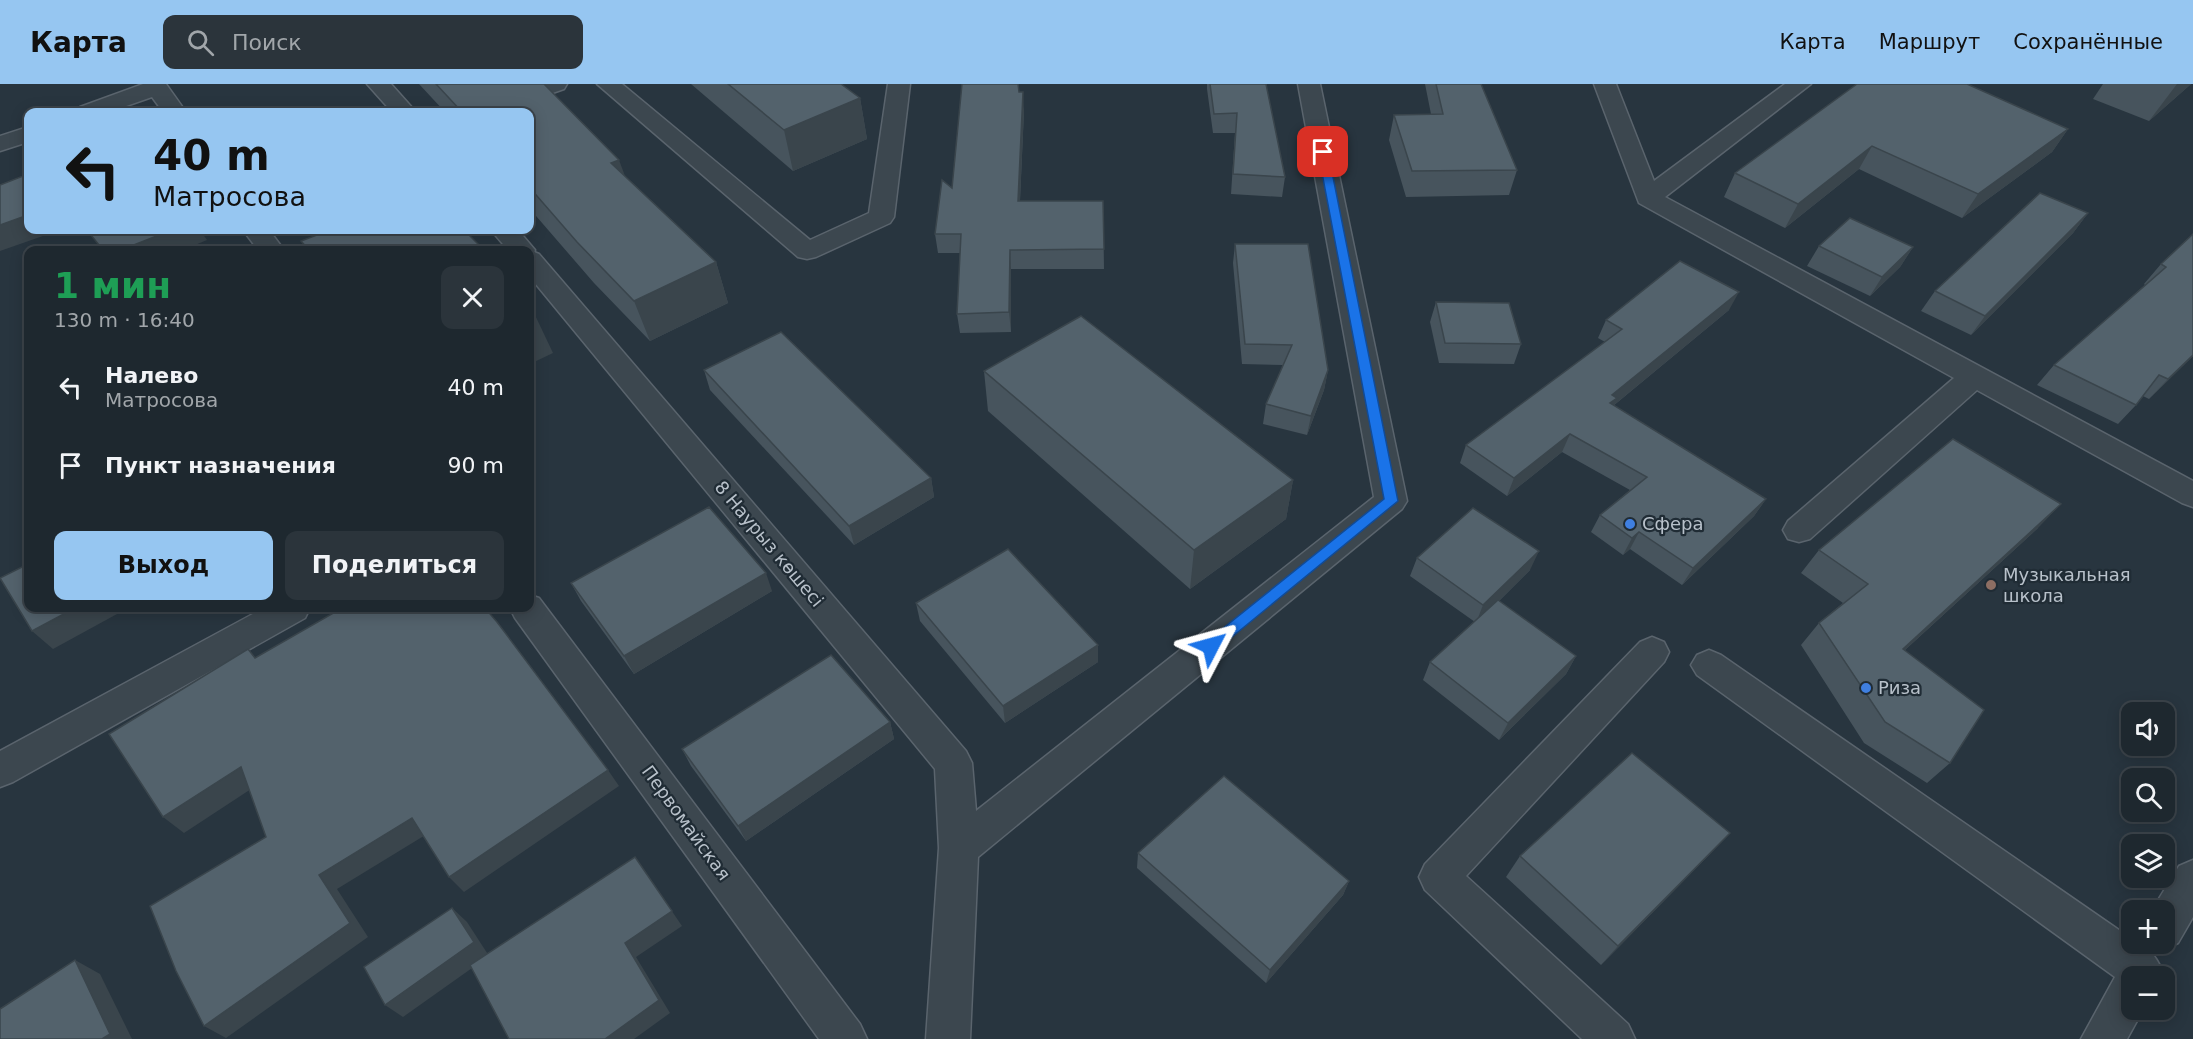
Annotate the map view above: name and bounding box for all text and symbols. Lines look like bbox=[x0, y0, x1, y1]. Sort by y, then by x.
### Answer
search box bbox=[163, 15, 583, 69]
text: Карта bbox=[30, 26, 127, 59]
icon: search bbox=[184, 26, 217, 59]
text: Поиск bbox=[232, 30, 302, 55]
text: Карта bbox=[1780, 30, 1846, 54]
text: Маршрут bbox=[1879, 30, 1980, 54]
text: Сохранённые bbox=[2013, 30, 2163, 54]
pin bbox=[1297, 126, 1348, 177]
text: 40 m bbox=[153, 131, 270, 180]
icon: left bbox=[54, 132, 132, 210]
icon: arrive bbox=[1306, 135, 1339, 168]
text: Матросова bbox=[153, 181, 306, 212]
text: 1 мин bbox=[54, 265, 171, 306]
button: close bbox=[441, 266, 504, 329]
text: 130 m · 16:40 bbox=[54, 308, 195, 332]
text: Налево bbox=[105, 363, 198, 388]
icon: left bbox=[54, 371, 87, 404]
text: 40 m bbox=[448, 375, 504, 400]
text: Матросова bbox=[105, 388, 218, 412]
icon: arrive bbox=[54, 449, 87, 482]
text: Пункт назначения bbox=[105, 453, 336, 478]
text: 90 m bbox=[448, 453, 504, 478]
street label: 8 Наурыз көшесі bbox=[711, 477, 828, 611]
place label: Сфера bbox=[1642, 513, 1704, 534]
marker: Сфера bbox=[1623, 517, 1637, 531]
button: Выход bbox=[54, 531, 273, 600]
button: Поделиться bbox=[285, 531, 504, 600]
place label: Музыкальная школа bbox=[2003, 564, 2131, 606]
marker: Музыкальная школа bbox=[1984, 578, 1998, 592]
position arrow bbox=[1179, 614, 1243, 678]
place label: Риза bbox=[1878, 677, 1921, 698]
marker: Риза bbox=[1859, 681, 1873, 695]
map controls bbox=[2121, 702, 2175, 1020]
button: sound bbox=[2121, 702, 2175, 756]
street label: Первомайская bbox=[638, 761, 735, 884]
button: search bbox=[2121, 768, 2175, 822]
button: layers bbox=[2121, 834, 2175, 888]
button: + bbox=[2121, 900, 2175, 954]
button: − bbox=[2121, 966, 2175, 1020]

